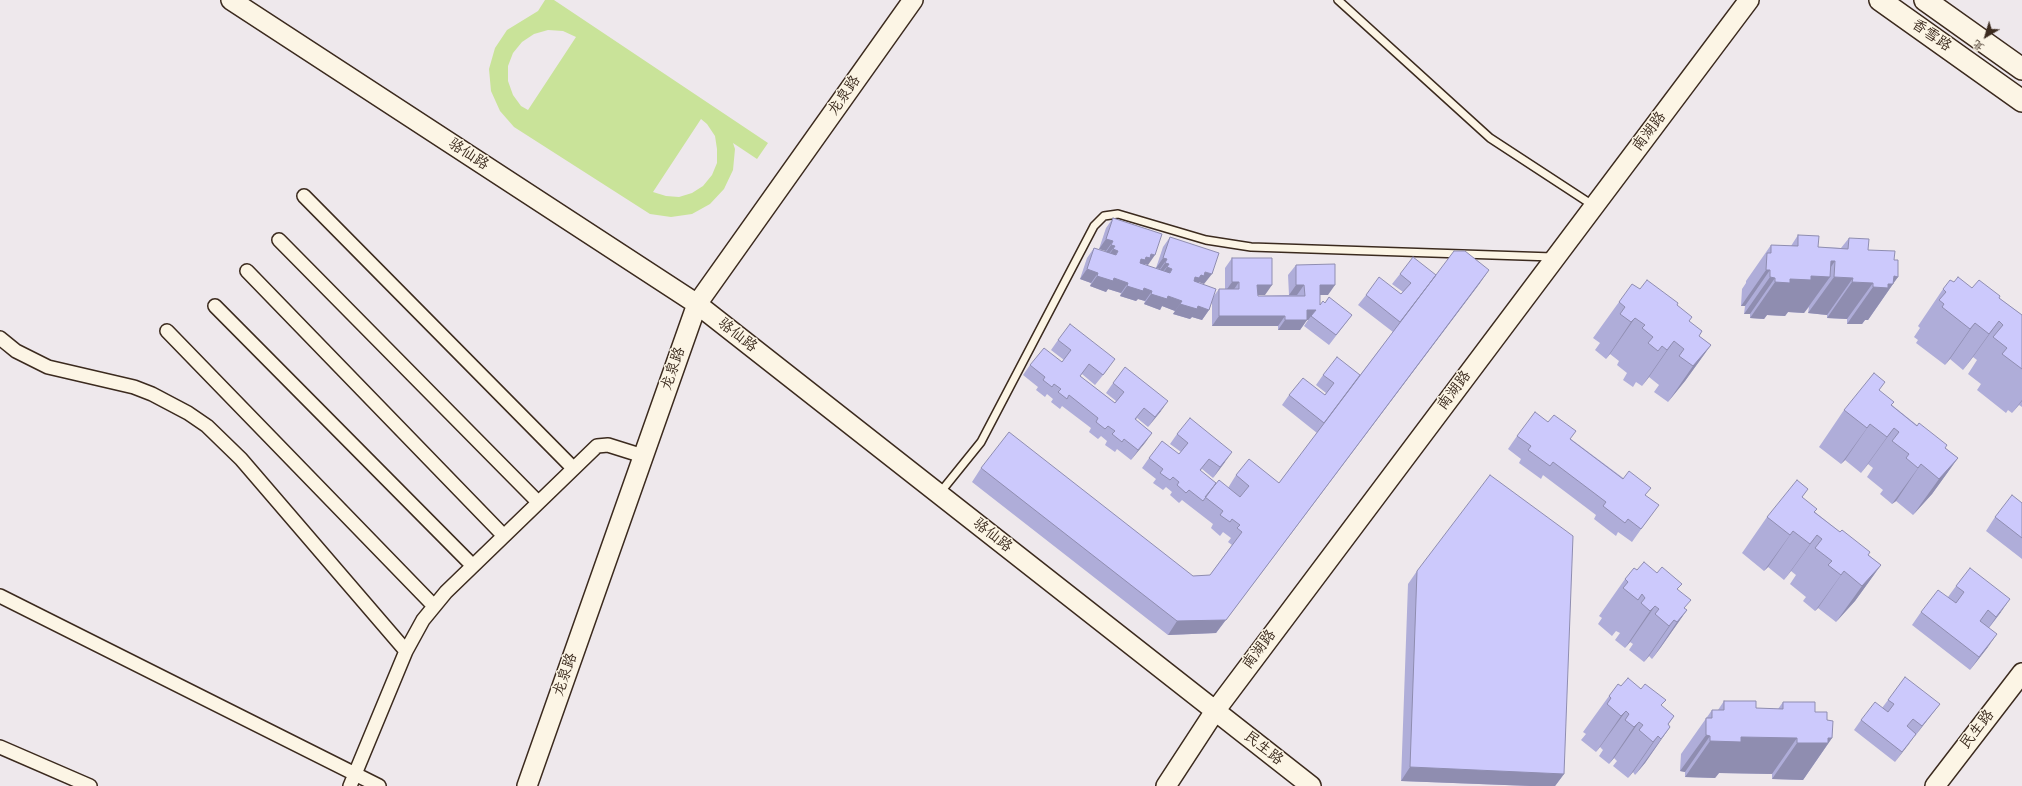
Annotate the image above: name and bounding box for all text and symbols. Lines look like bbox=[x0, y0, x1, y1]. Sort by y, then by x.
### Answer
street label: 香雪路 bbox=[1907, 16, 1955, 56]
north arrow bbox=[1966, 16, 2006, 56]
text: 北 bbox=[1969, 37, 1987, 55]
street label: 龙泉路 bbox=[825, 72, 865, 120]
street label: 南湖路 bbox=[1629, 109, 1671, 155]
street label: 骆仙路 bbox=[444, 135, 492, 175]
street label: 骆仙路 bbox=[714, 315, 760, 357]
street label: 龙泉路 bbox=[658, 345, 690, 393]
street label: 南湖路 bbox=[1434, 368, 1476, 414]
street label: 骆仙路 bbox=[969, 515, 1015, 557]
street label: 南湖路 bbox=[1239, 627, 1281, 673]
street label: 龙泉路 bbox=[550, 651, 582, 699]
street label: 民生路 bbox=[1957, 707, 1999, 753]
street label: 民生路 bbox=[1240, 728, 1286, 770]

